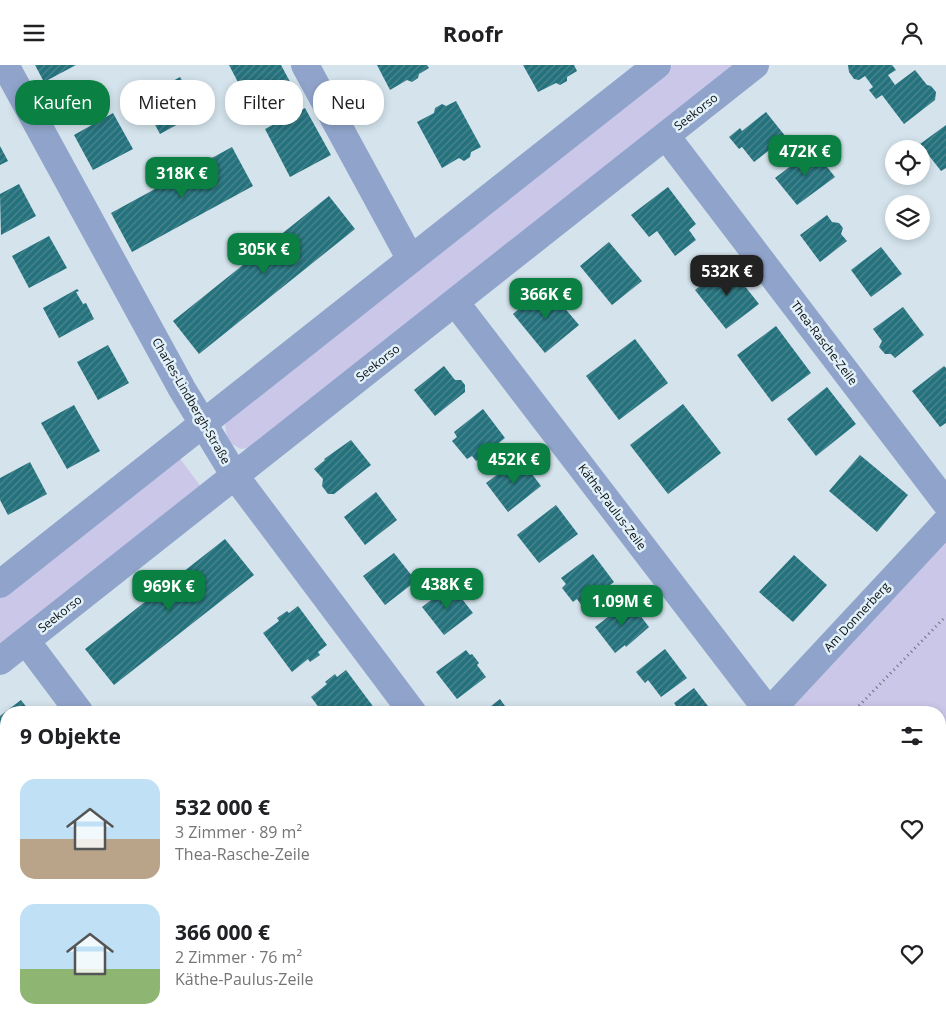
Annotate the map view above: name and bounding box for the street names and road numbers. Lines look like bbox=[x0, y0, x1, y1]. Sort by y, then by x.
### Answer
street label: Seekorso bbox=[670, 89, 721, 134]
street label: Thea-Rasche-Zeile bbox=[787, 297, 862, 388]
street label: Charles-Lindbergh-Straße bbox=[148, 334, 235, 467]
street label: Seekorso bbox=[352, 340, 403, 385]
street label: Käthe-Paulus-Zeile bbox=[574, 460, 651, 553]
street label: Am Donnerberg bbox=[820, 578, 894, 655]
street label: Seekorso bbox=[34, 591, 85, 636]

